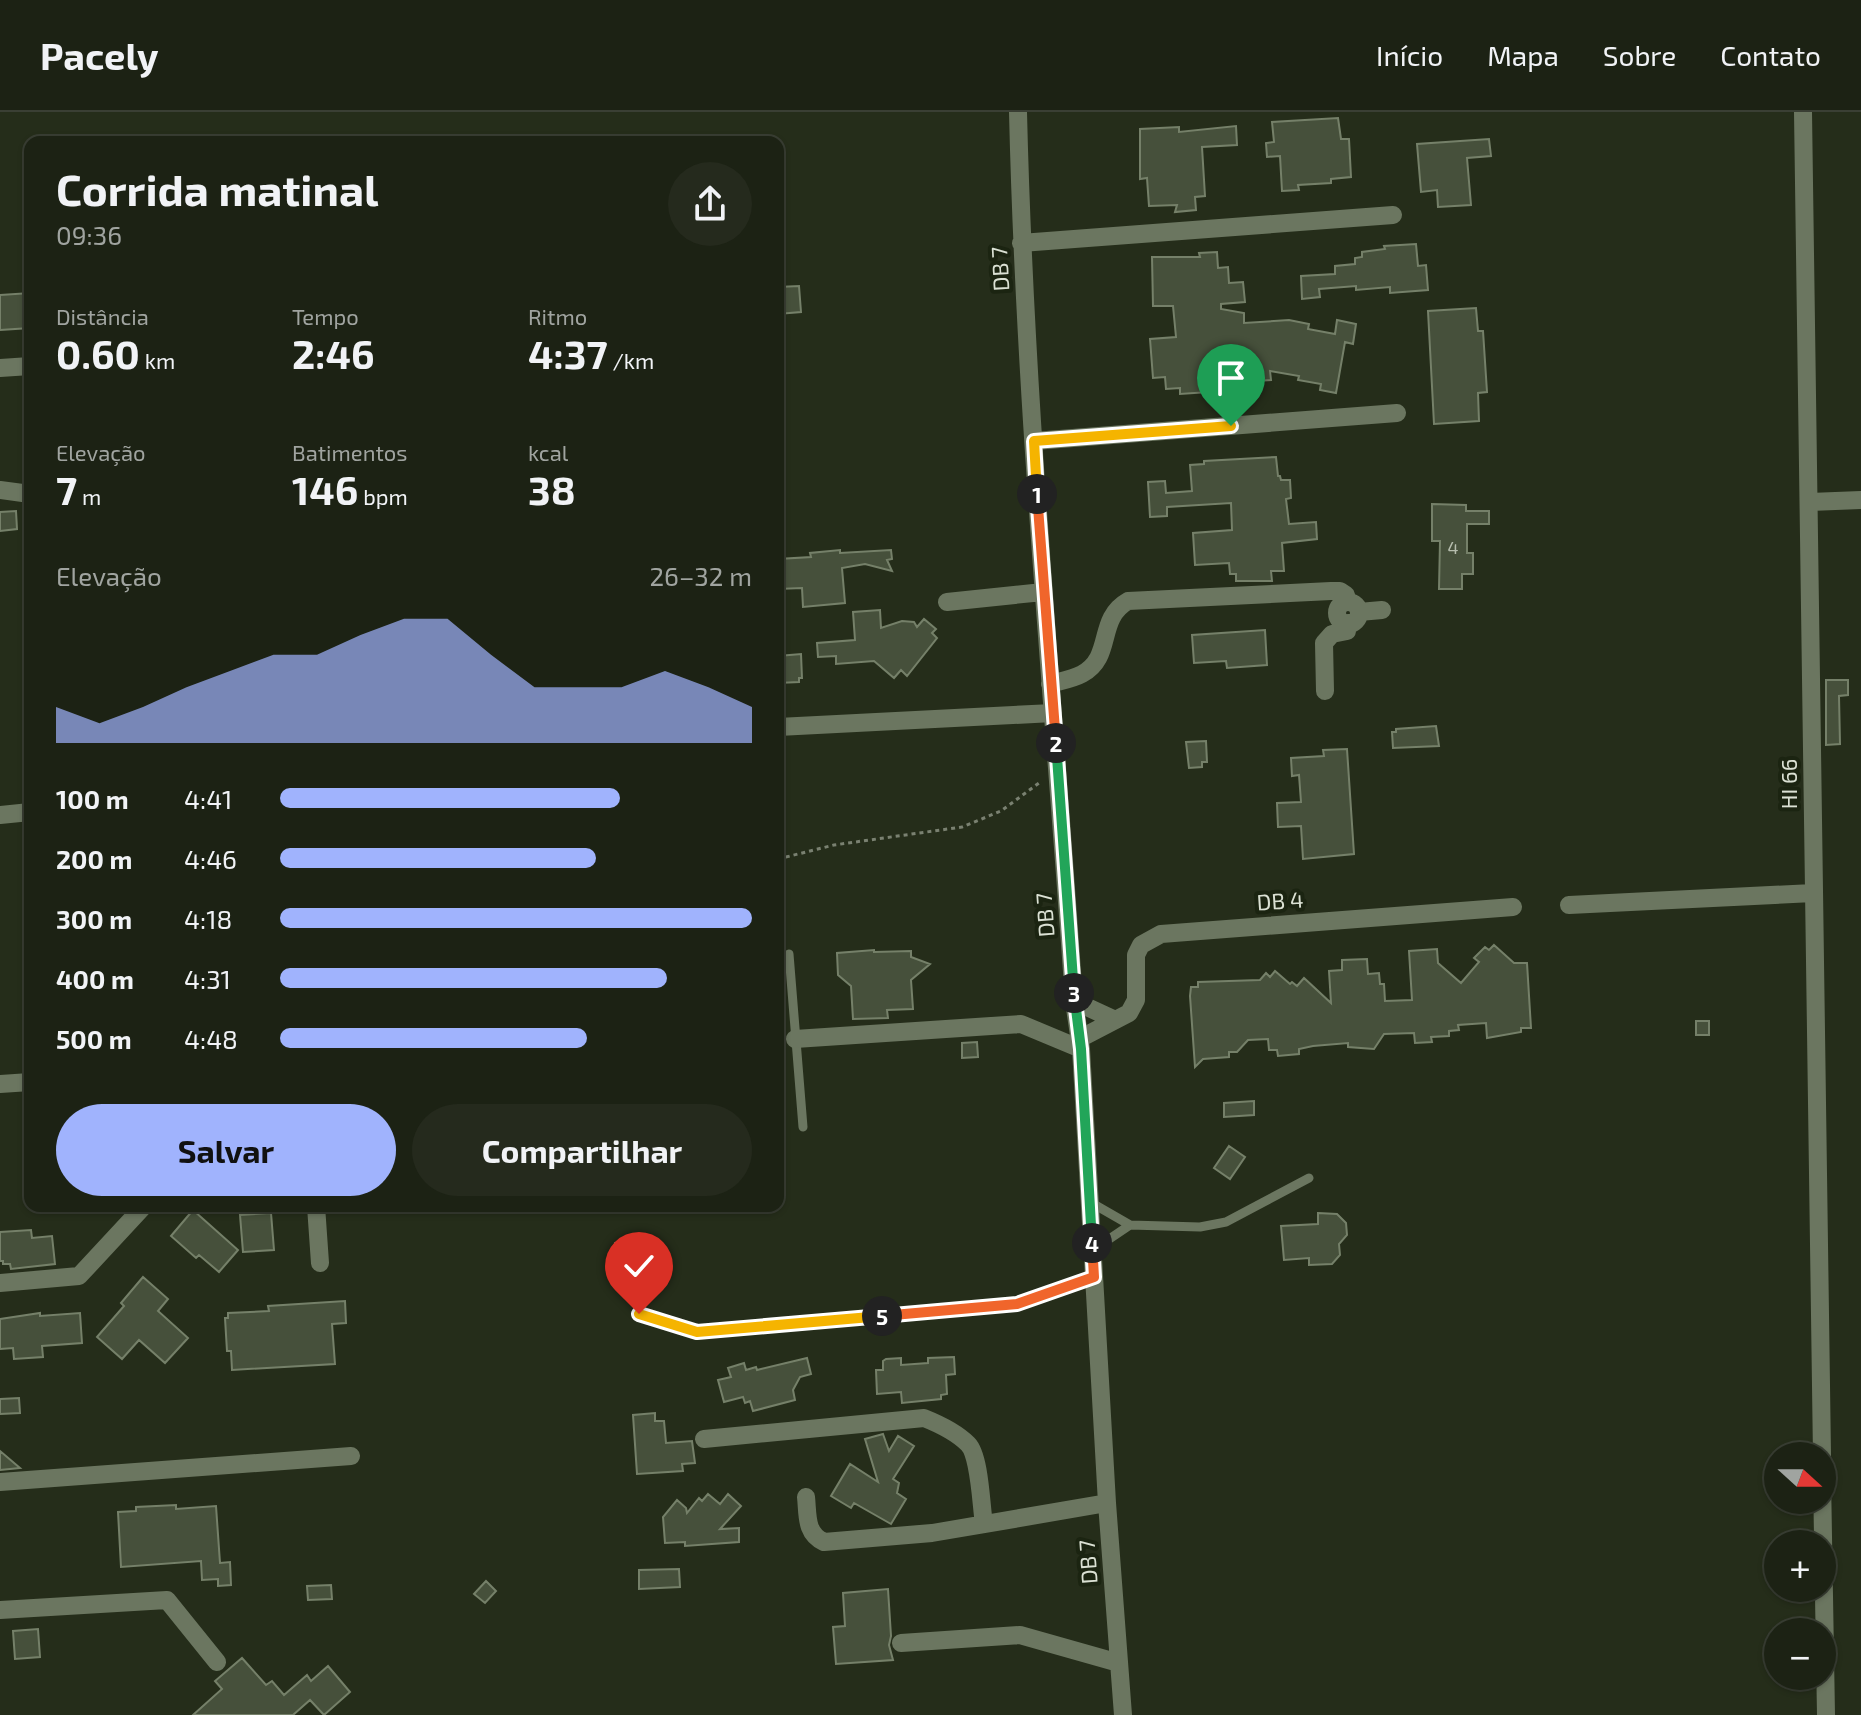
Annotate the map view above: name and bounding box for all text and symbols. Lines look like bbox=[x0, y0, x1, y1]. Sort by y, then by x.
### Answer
text: Pacely bbox=[40, 32, 159, 78]
text: Início bbox=[1376, 38, 1443, 72]
text: Mapa bbox=[1487, 38, 1559, 72]
text: Sobre bbox=[1603, 38, 1676, 72]
text: Contato bbox=[1720, 38, 1821, 72]
text: Corrida matinal bbox=[56, 162, 378, 215]
button: share bbox=[668, 162, 752, 246]
text: 09:36 bbox=[56, 219, 122, 250]
street label: DB 7 bbox=[985, 246, 1013, 292]
text: Distância bbox=[56, 303, 149, 329]
text: Tempo bbox=[292, 303, 359, 329]
text: Ritmo bbox=[528, 303, 587, 329]
text: 0.60 bbox=[56, 329, 140, 377]
text: 2:46 bbox=[292, 329, 375, 377]
text: 4:37 bbox=[528, 329, 608, 377]
pin bbox=[1197, 344, 1265, 426]
text: km bbox=[140, 347, 175, 373]
text: /km bbox=[608, 347, 654, 373]
icon: arrive bbox=[1209, 356, 1253, 400]
text: Elevação bbox=[56, 439, 146, 465]
text: Batimentos bbox=[292, 439, 407, 465]
text: kcal bbox=[528, 439, 568, 465]
text: 7 bbox=[56, 465, 77, 513]
text: 146 bbox=[292, 465, 358, 513]
text: 38 bbox=[528, 465, 576, 513]
pin: 1 bbox=[1017, 474, 1057, 514]
text: 1 bbox=[1032, 481, 1042, 507]
text: m bbox=[77, 483, 101, 509]
text: bpm bbox=[358, 483, 408, 509]
house number: 4 bbox=[1447, 536, 1459, 558]
text: Elevação bbox=[56, 560, 162, 591]
text: 26–32 m bbox=[649, 560, 752, 591]
pin: 2 bbox=[1036, 723, 1076, 763]
text: 2 bbox=[1050, 730, 1062, 756]
street label: HI 66 bbox=[1775, 759, 1801, 809]
text: 100 m bbox=[56, 783, 129, 814]
text: 4:41 bbox=[184, 783, 232, 814]
text: 200 m bbox=[56, 843, 132, 874]
text: 4:46 bbox=[184, 843, 237, 874]
street label: DB 4 bbox=[1256, 885, 1304, 915]
street label: DB 7 bbox=[1029, 892, 1059, 938]
text: 300 m bbox=[56, 903, 132, 934]
text: 4:18 bbox=[184, 903, 232, 934]
text: 400 m bbox=[56, 963, 134, 994]
text: 4:31 bbox=[184, 963, 231, 994]
pin: 3 bbox=[1054, 973, 1094, 1013]
text: 3 bbox=[1068, 980, 1080, 1006]
text: 500 m bbox=[56, 1023, 132, 1054]
text: 4:48 bbox=[184, 1023, 238, 1054]
button: Salvar bbox=[56, 1104, 396, 1196]
button: Compartilhar bbox=[412, 1104, 752, 1196]
pin: 4 bbox=[1072, 1223, 1112, 1263]
text: 4 bbox=[1085, 1230, 1099, 1256]
pin bbox=[605, 1232, 673, 1314]
icon: check bbox=[617, 1244, 661, 1288]
pin: 5 bbox=[862, 1296, 902, 1336]
text: 5 bbox=[876, 1303, 888, 1329]
north arrow bbox=[1764, 1442, 1836, 1514]
map controls bbox=[1764, 1442, 1836, 1690]
button: + bbox=[1764, 1530, 1836, 1602]
street label: DB 7 bbox=[1072, 1539, 1102, 1585]
button: − bbox=[1764, 1618, 1836, 1690]

